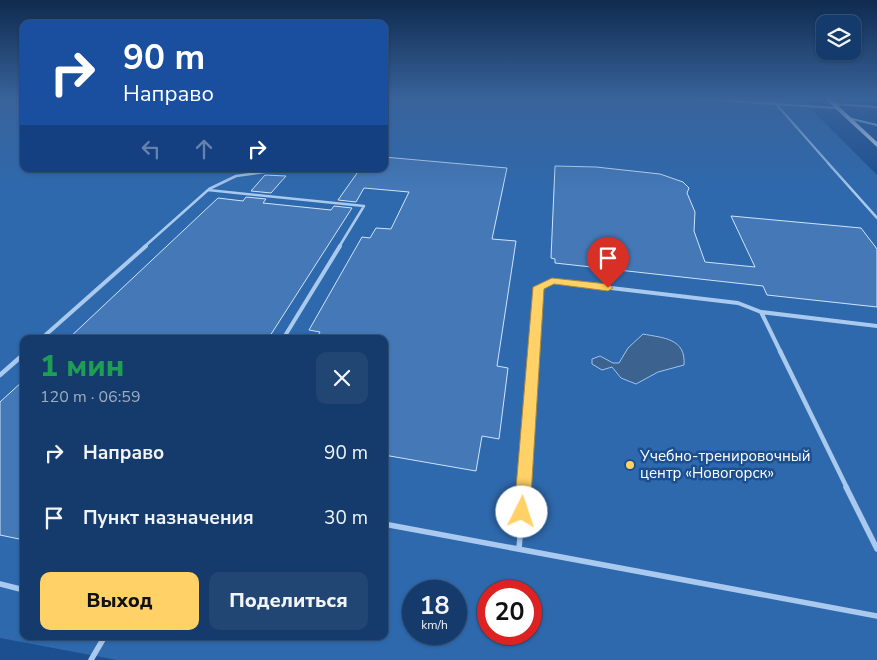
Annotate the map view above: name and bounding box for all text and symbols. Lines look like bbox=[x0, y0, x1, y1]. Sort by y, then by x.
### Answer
map controls bbox=[816, 15, 861, 60]
button: layers bbox=[816, 15, 861, 60]
text: 90 m bbox=[123, 34, 205, 81]
icon: right bbox=[40, 40, 105, 105]
text: Направо bbox=[123, 79, 214, 109]
icon: left bbox=[137, 135, 165, 163]
icon: ahead bbox=[190, 135, 218, 163]
icon: right bbox=[243, 135, 271, 163]
pin bbox=[587, 237, 629, 288]
icon: arrive bbox=[594, 244, 622, 272]
text: 1 мин bbox=[40, 346, 124, 387]
button: close bbox=[316, 352, 368, 404]
text: 120 m · 06:59 bbox=[40, 386, 141, 408]
icon: right bbox=[40, 439, 68, 467]
text: Направо bbox=[83, 440, 164, 466]
text: 90 m bbox=[324, 440, 368, 466]
place label: Учебно-тренировочный центр «Новогорск» bbox=[639, 446, 811, 483]
marker: Учебно-тренировочный центр «Новогорск» bbox=[624, 459, 636, 471]
position arrow bbox=[495, 485, 547, 537]
icon: arrive bbox=[40, 504, 68, 532]
text: Пункт назначения bbox=[83, 505, 254, 531]
text: 30 m bbox=[324, 505, 368, 531]
button: Выход bbox=[40, 572, 199, 630]
button: Поделиться bbox=[209, 572, 368, 630]
speed limit sign: 20 bbox=[477, 580, 542, 645]
text: 18 bbox=[419, 589, 450, 623]
text: km/h bbox=[421, 617, 448, 633]

